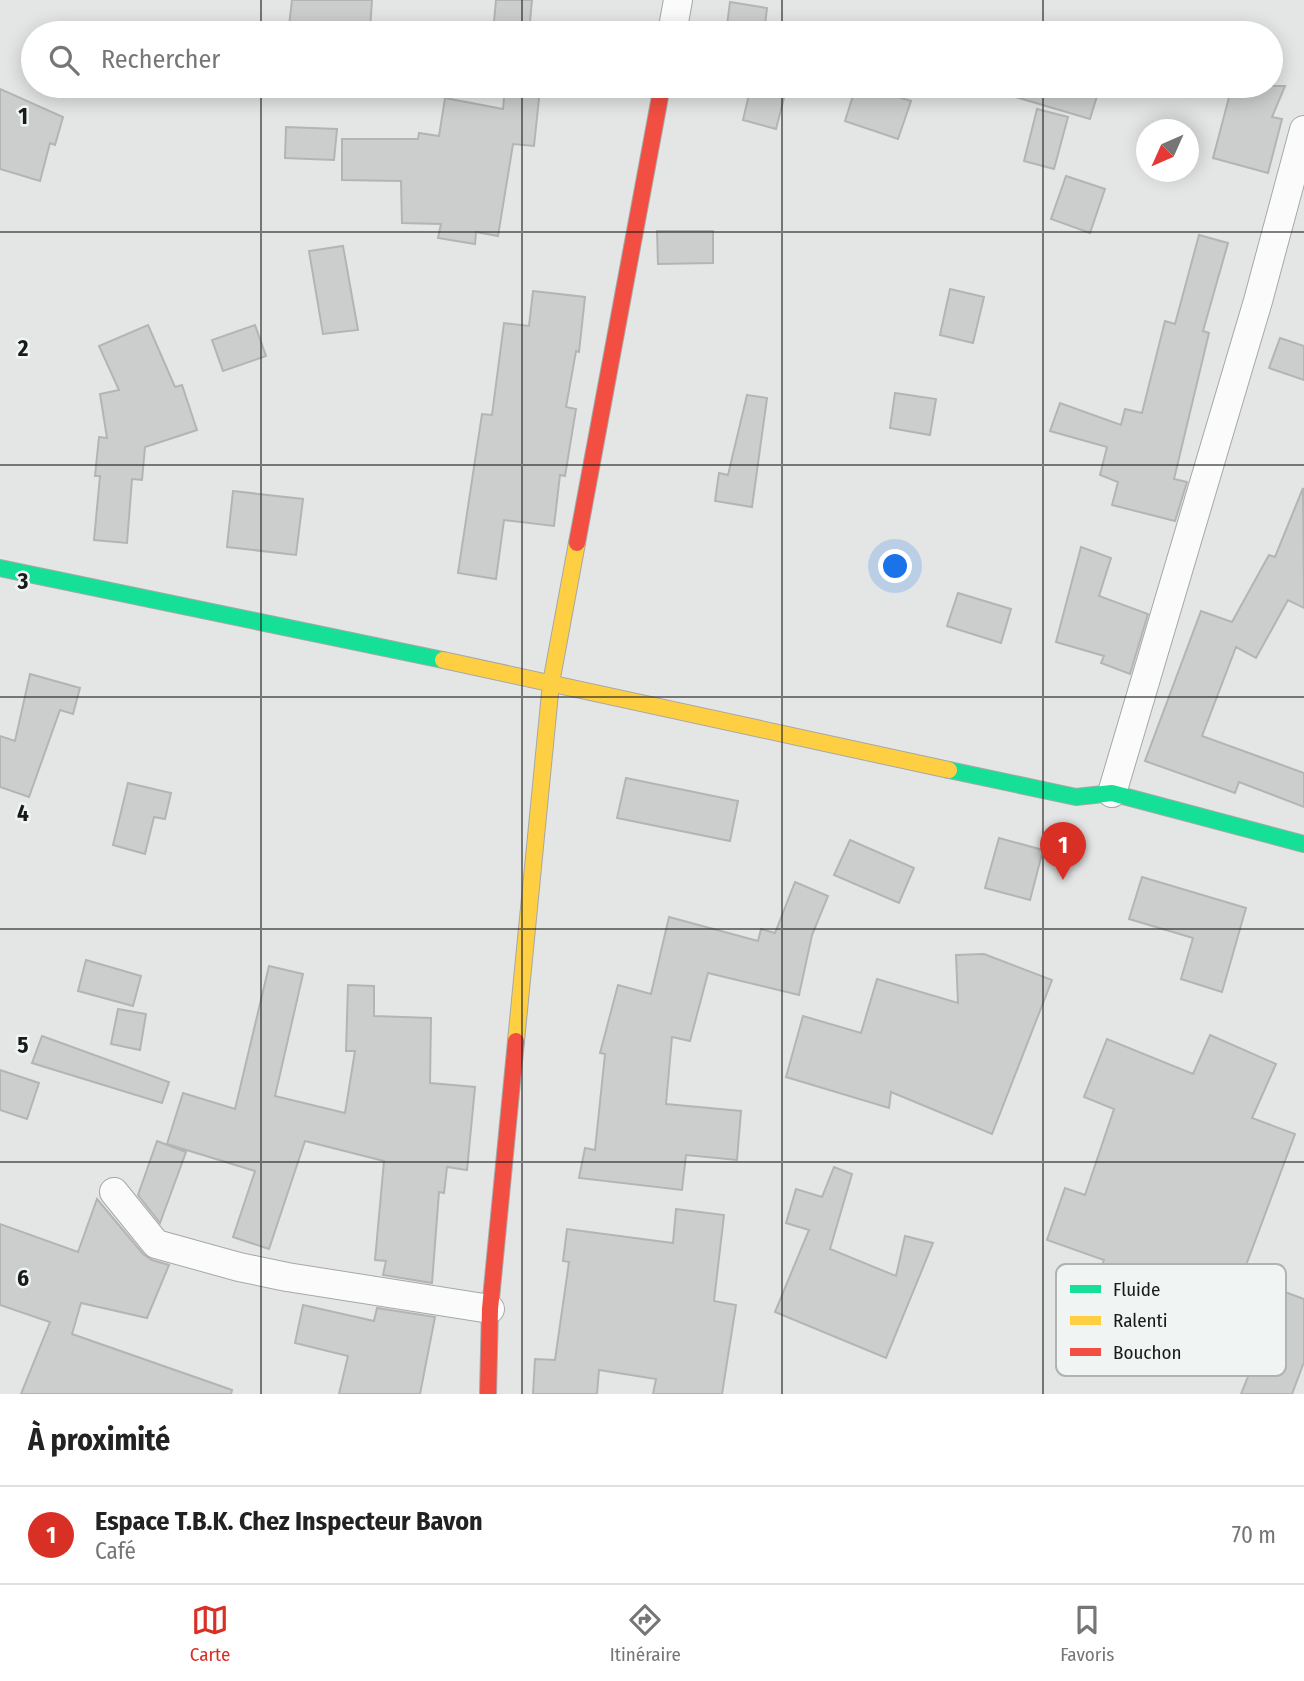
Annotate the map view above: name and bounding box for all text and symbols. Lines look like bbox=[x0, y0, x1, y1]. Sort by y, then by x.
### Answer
search box bbox=[21, 21, 1283, 98]
icon: search bbox=[45, 41, 83, 79]
text: Rechercher bbox=[101, 44, 220, 75]
text: 1 bbox=[18, 102, 28, 130]
north arrow bbox=[1136, 119, 1199, 182]
text: 2 bbox=[17, 334, 29, 362]
your location bbox=[878, 549, 912, 583]
text: 3 bbox=[17, 567, 29, 595]
text: 4 bbox=[17, 799, 29, 827]
pin: 1 bbox=[1040, 822, 1086, 880]
text: 5 bbox=[17, 1031, 29, 1059]
text: 6 bbox=[17, 1264, 29, 1292]
legend bbox=[1056, 1264, 1286, 1376]
text: Fluide bbox=[1113, 1278, 1160, 1301]
text: Ralenti bbox=[1113, 1309, 1168, 1332]
text: Bouchon bbox=[1113, 1341, 1181, 1364]
text: À proximité bbox=[28, 1422, 170, 1458]
text: Espace T.B.K. Chez Inspecteur Bavon bbox=[95, 1506, 483, 1537]
text: 1 bbox=[46, 1521, 56, 1549]
text: 70 m bbox=[1232, 1521, 1276, 1549]
text: Café bbox=[95, 1537, 136, 1565]
tab: Carte bbox=[190, 1601, 230, 1666]
tab: Itinéraire bbox=[610, 1601, 681, 1666]
tab: Favoris bbox=[1060, 1601, 1114, 1666]

